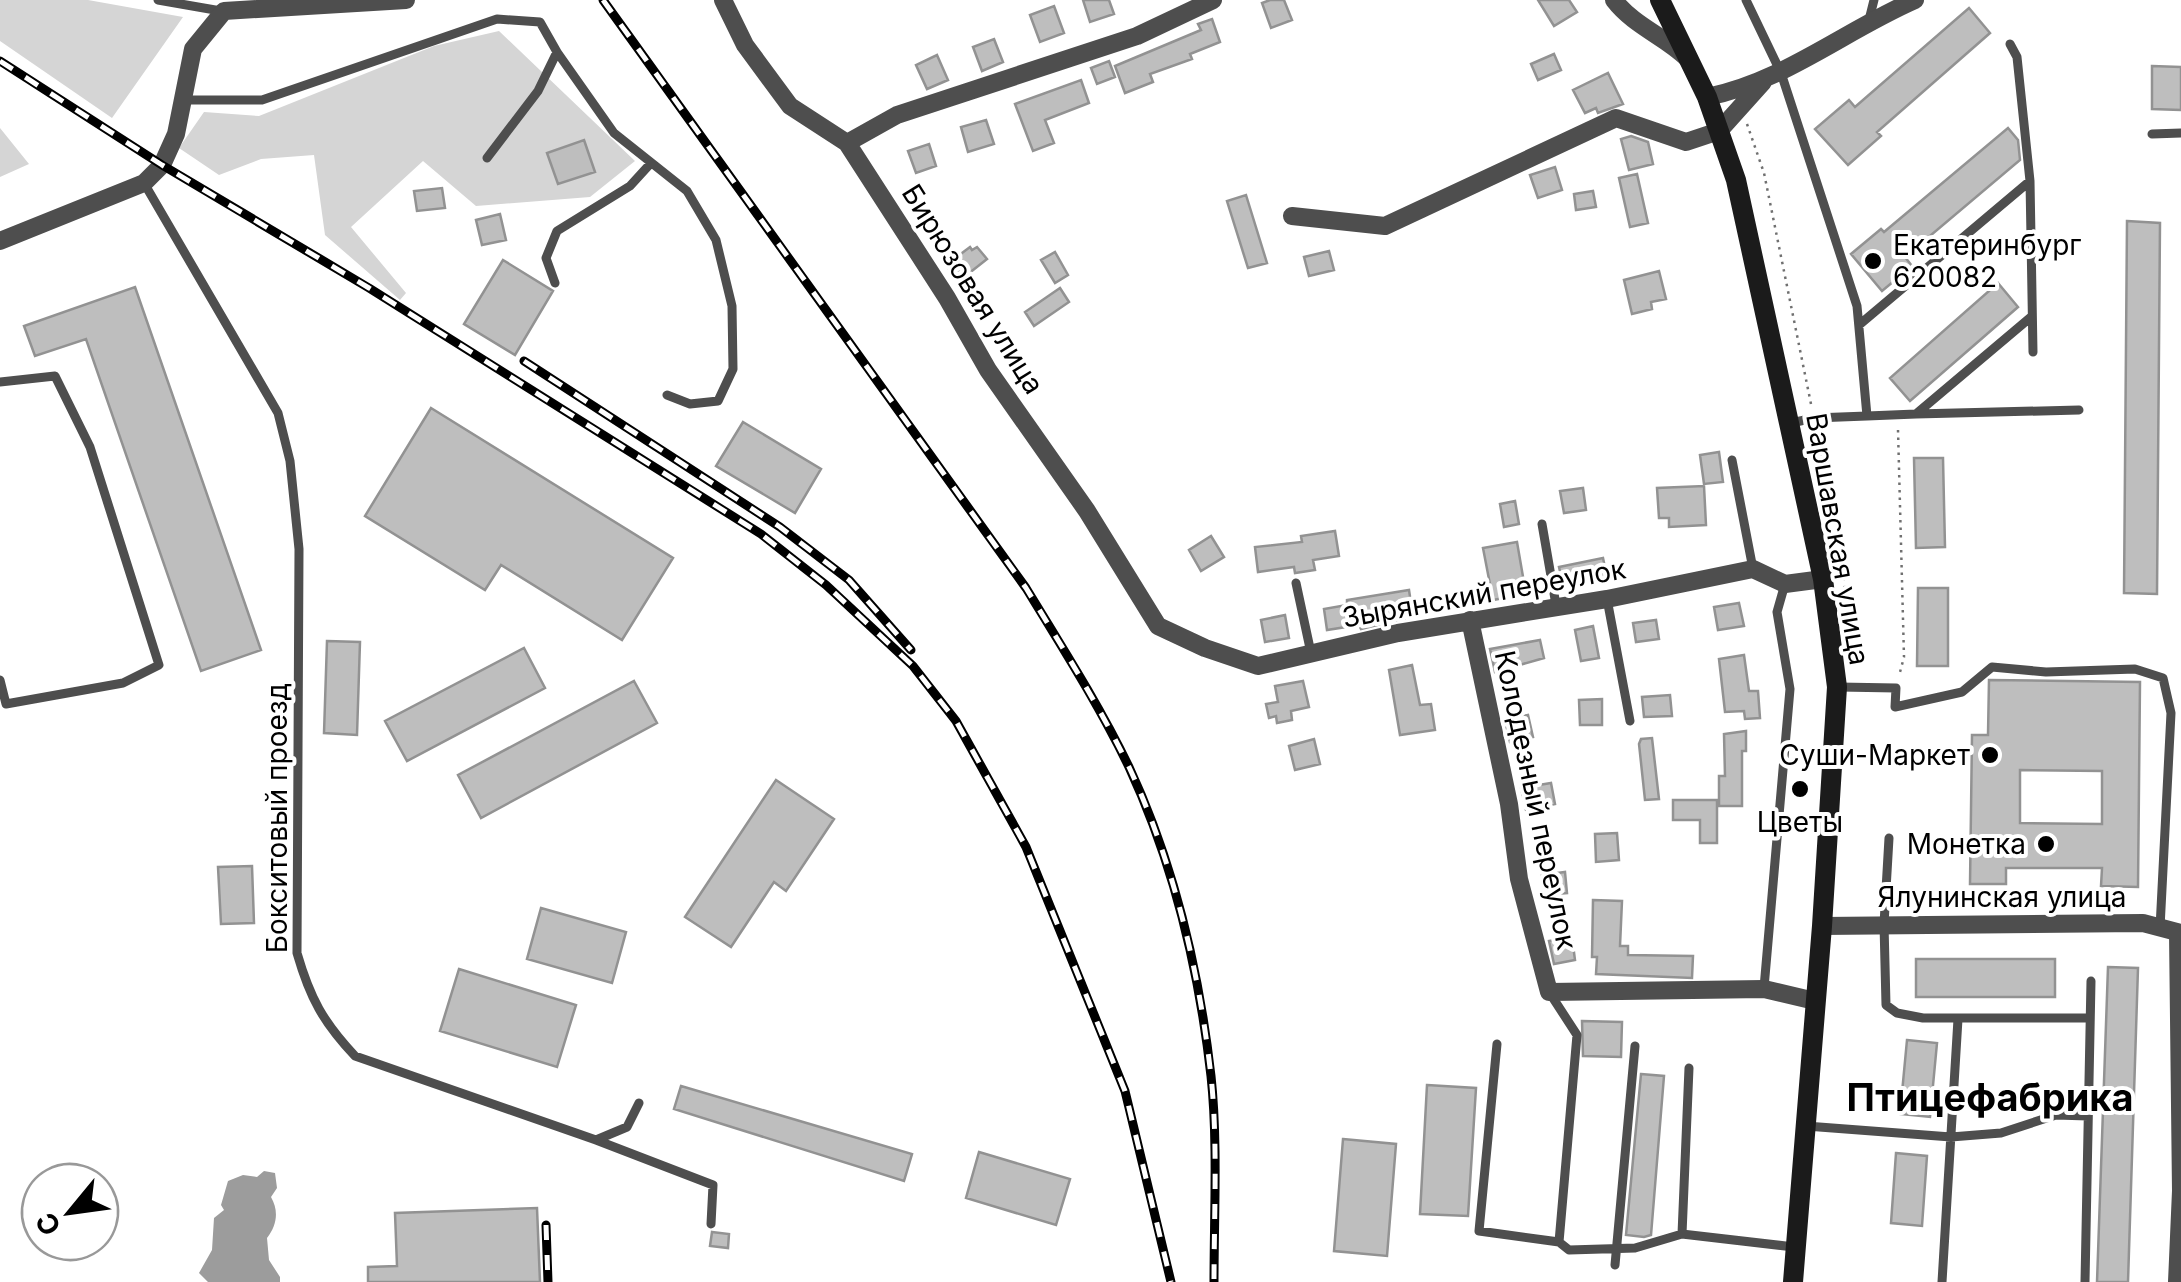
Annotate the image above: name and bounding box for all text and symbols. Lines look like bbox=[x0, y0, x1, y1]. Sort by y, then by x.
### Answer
street label: Бирюзовая улица bbox=[895, 178, 1051, 400]
place label: Екатеринбург 620082 bbox=[1893, 228, 2082, 294]
marker: Екатеринбург 620082 bbox=[1862, 250, 1884, 272]
street label: Варшавская улица bbox=[1799, 410, 1877, 668]
street label: Зырянский переулок bbox=[1339, 551, 1629, 635]
street label: Колодезный переулок bbox=[1488, 647, 1584, 953]
street label: Бокситовый проезд bbox=[260, 683, 294, 953]
place label: Суши-Маркет bbox=[1779, 738, 1970, 772]
marker: Суши-Маркет bbox=[1979, 744, 2001, 766]
marker: Цветы bbox=[1789, 778, 1811, 800]
place label: Цветы bbox=[1757, 805, 1843, 839]
place label: Монетка bbox=[1907, 827, 2026, 861]
marker: Монетка bbox=[2035, 833, 2057, 855]
street label: Ялунинская улица bbox=[1878, 880, 2126, 914]
district label: Птицефабрика bbox=[1846, 1074, 2134, 1120]
north arrow bbox=[20, 1162, 120, 1262]
text: С bbox=[28, 1207, 68, 1241]

